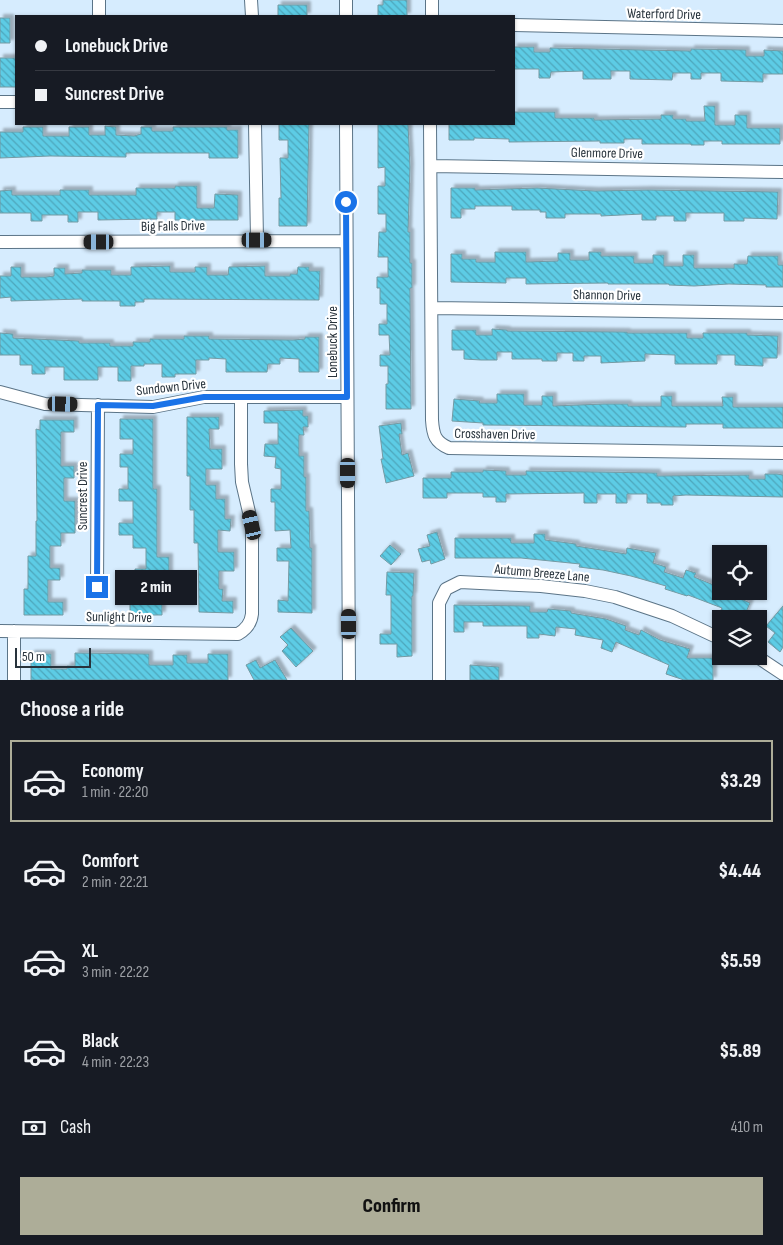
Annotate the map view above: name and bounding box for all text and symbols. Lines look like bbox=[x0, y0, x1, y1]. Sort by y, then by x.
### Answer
street label: Waterford Drive bbox=[627, 5, 701, 23]
text: Lonebuck Drive bbox=[65, 35, 168, 58]
text: Suncrest Drive bbox=[65, 83, 164, 106]
street label: Glenmore Drive bbox=[571, 144, 643, 162]
route start bbox=[335, 191, 357, 213]
street label: Big Falls Drive bbox=[141, 217, 205, 235]
car bbox=[242, 233, 272, 248]
car bbox=[84, 235, 114, 250]
street label: Shannon Drive bbox=[573, 286, 641, 304]
street label: Lonebuck Drive bbox=[324, 306, 341, 378]
street label: Sundown Drive bbox=[135, 375, 207, 399]
car bbox=[47, 396, 78, 412]
street label: Crosshaven Drive bbox=[454, 425, 536, 443]
car bbox=[340, 458, 355, 488]
street label: Suncrest Drive bbox=[74, 462, 91, 530]
car bbox=[241, 509, 262, 541]
map controls bbox=[712, 545, 767, 665]
button: locate bbox=[712, 545, 767, 600]
street label: Autumn Breeze Lane bbox=[493, 560, 590, 586]
callout: 2 min bbox=[114, 570, 197, 604]
route end bbox=[86, 576, 108, 598]
text: 2 min bbox=[140, 578, 172, 597]
street label: Sunlight Drive bbox=[86, 608, 152, 626]
car bbox=[341, 609, 356, 639]
button: layers bbox=[712, 610, 767, 665]
scale bar bbox=[15, 645, 91, 668]
text: 50 m bbox=[22, 648, 45, 665]
text: Choose a ride bbox=[20, 696, 124, 723]
icon: car bbox=[22, 759, 67, 804]
text: Economy bbox=[82, 760, 144, 783]
text: $3.29 bbox=[720, 770, 761, 793]
text: 1 min · 22:20 bbox=[82, 783, 148, 802]
icon: car bbox=[22, 849, 67, 894]
text: Comfort bbox=[82, 850, 139, 873]
text: $4.44 bbox=[719, 860, 761, 883]
text: 2 min · 22:21 bbox=[82, 873, 148, 892]
icon: car bbox=[22, 939, 67, 984]
text: XL bbox=[82, 940, 98, 963]
text: $5.59 bbox=[720, 950, 761, 973]
text: 3 min · 22:22 bbox=[82, 963, 149, 982]
icon: car bbox=[22, 1029, 67, 1074]
text: Black bbox=[82, 1030, 119, 1053]
text: $5.89 bbox=[719, 1040, 761, 1063]
text: 4 min · 22:23 bbox=[82, 1053, 149, 1072]
icon: cash bbox=[20, 1114, 48, 1142]
text: Cash bbox=[60, 1116, 91, 1139]
text: 410 m bbox=[731, 1118, 763, 1137]
button: Confirm bbox=[20, 1177, 763, 1235]

